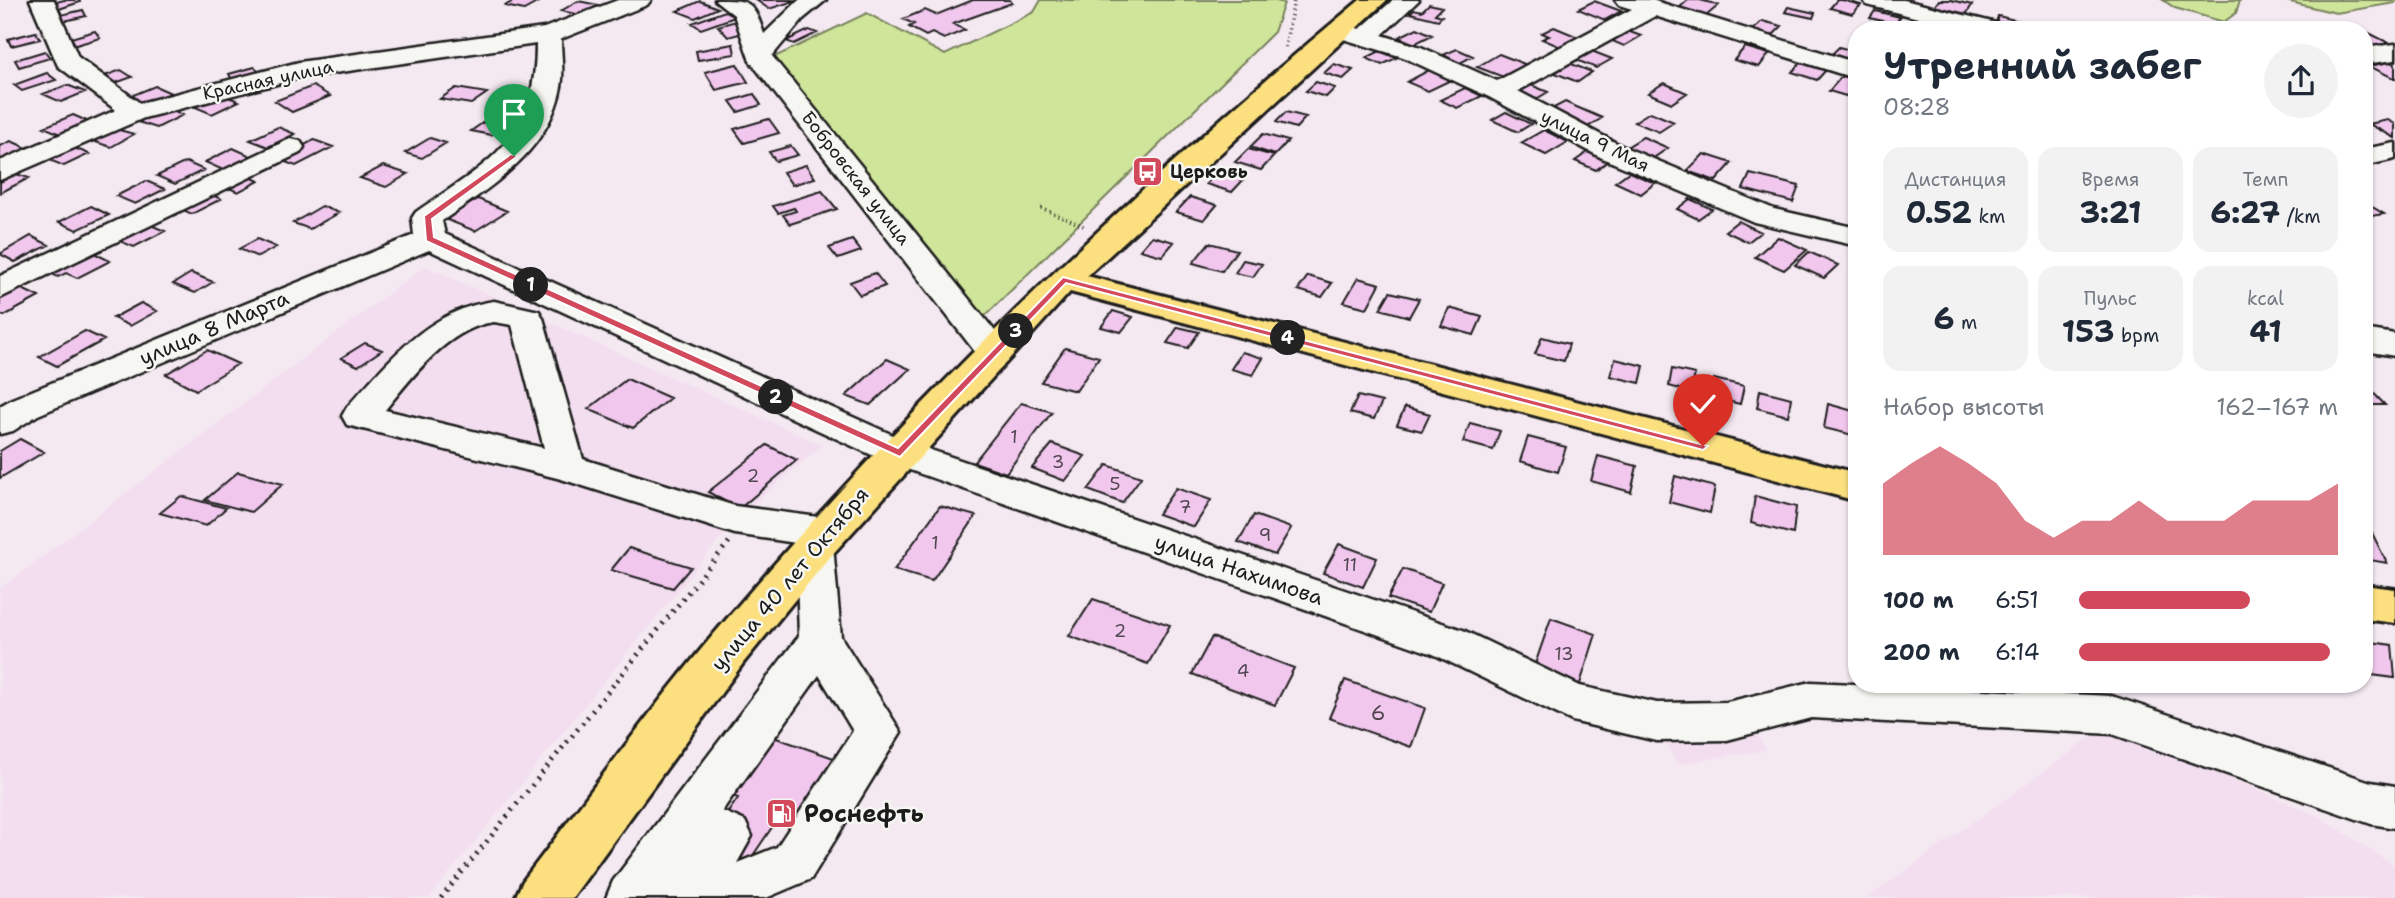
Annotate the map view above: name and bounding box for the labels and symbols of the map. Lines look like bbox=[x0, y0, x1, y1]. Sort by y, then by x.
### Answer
street label: Красная улица bbox=[200, 54, 336, 106]
pin bbox=[484, 84, 544, 156]
street label: улица 9 Мая bbox=[1537, 104, 1653, 178]
street label: Бобровская улица bbox=[796, 106, 916, 250]
bus stop icon: Церковь bbox=[1130, 155, 1164, 189]
place label: Церковь bbox=[1170, 160, 1248, 184]
pin: 1 bbox=[514, 268, 548, 302]
street label: улица 8 Марта bbox=[135, 284, 293, 372]
pin: 3 bbox=[998, 314, 1034, 348]
pin: 4 bbox=[1270, 320, 1306, 356]
pin bbox=[1673, 374, 1733, 446]
pin: 2 bbox=[758, 380, 794, 414]
house number: 1 bbox=[1010, 425, 1018, 449]
house number: 3 bbox=[1052, 450, 1064, 474]
house number: 2 bbox=[747, 464, 759, 488]
house number: 5 bbox=[1109, 472, 1121, 496]
street label: улица 40 лет Октября bbox=[705, 481, 875, 677]
house number: 7 bbox=[1179, 495, 1191, 519]
house number: 9 bbox=[1259, 523, 1271, 547]
street label: улица Нахимова bbox=[1151, 528, 1327, 612]
house number: 1 bbox=[931, 531, 939, 555]
house number: 11 bbox=[1343, 553, 1357, 577]
house number: 2 bbox=[1114, 619, 1126, 643]
house number: 13 bbox=[1554, 642, 1574, 666]
house number: 4 bbox=[1237, 659, 1249, 683]
house number: 6 bbox=[1371, 699, 1385, 727]
fuel station icon: Роснефть bbox=[764, 797, 798, 831]
place label: Роснефть bbox=[804, 798, 924, 830]

